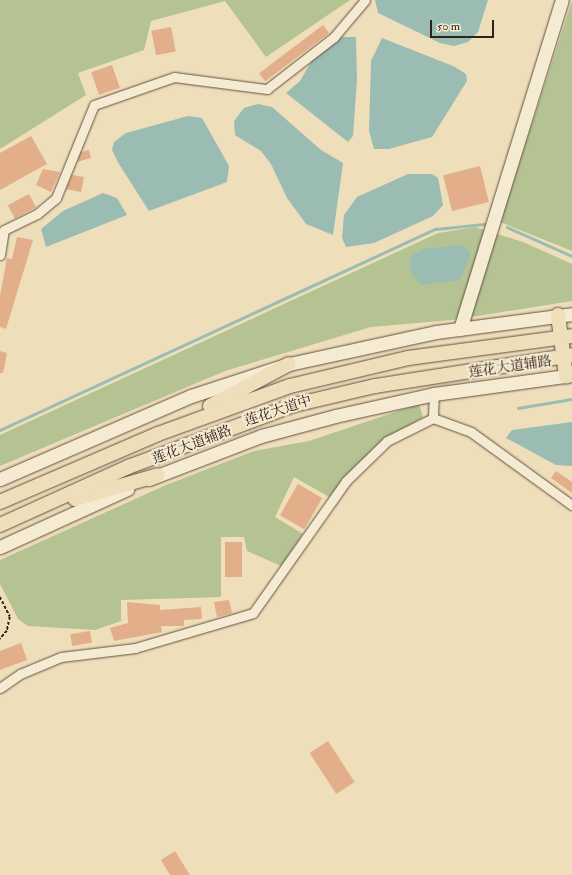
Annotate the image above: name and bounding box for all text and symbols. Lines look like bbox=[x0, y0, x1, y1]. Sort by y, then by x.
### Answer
scale bar bbox=[432, 12, 496, 38]
text: 50 m bbox=[437, 19, 460, 34]
street label: 莲花大道辅路 bbox=[467, 353, 553, 381]
street label: 莲花大道中 bbox=[242, 392, 314, 430]
street label: 莲花大道辅路 bbox=[150, 422, 234, 468]

